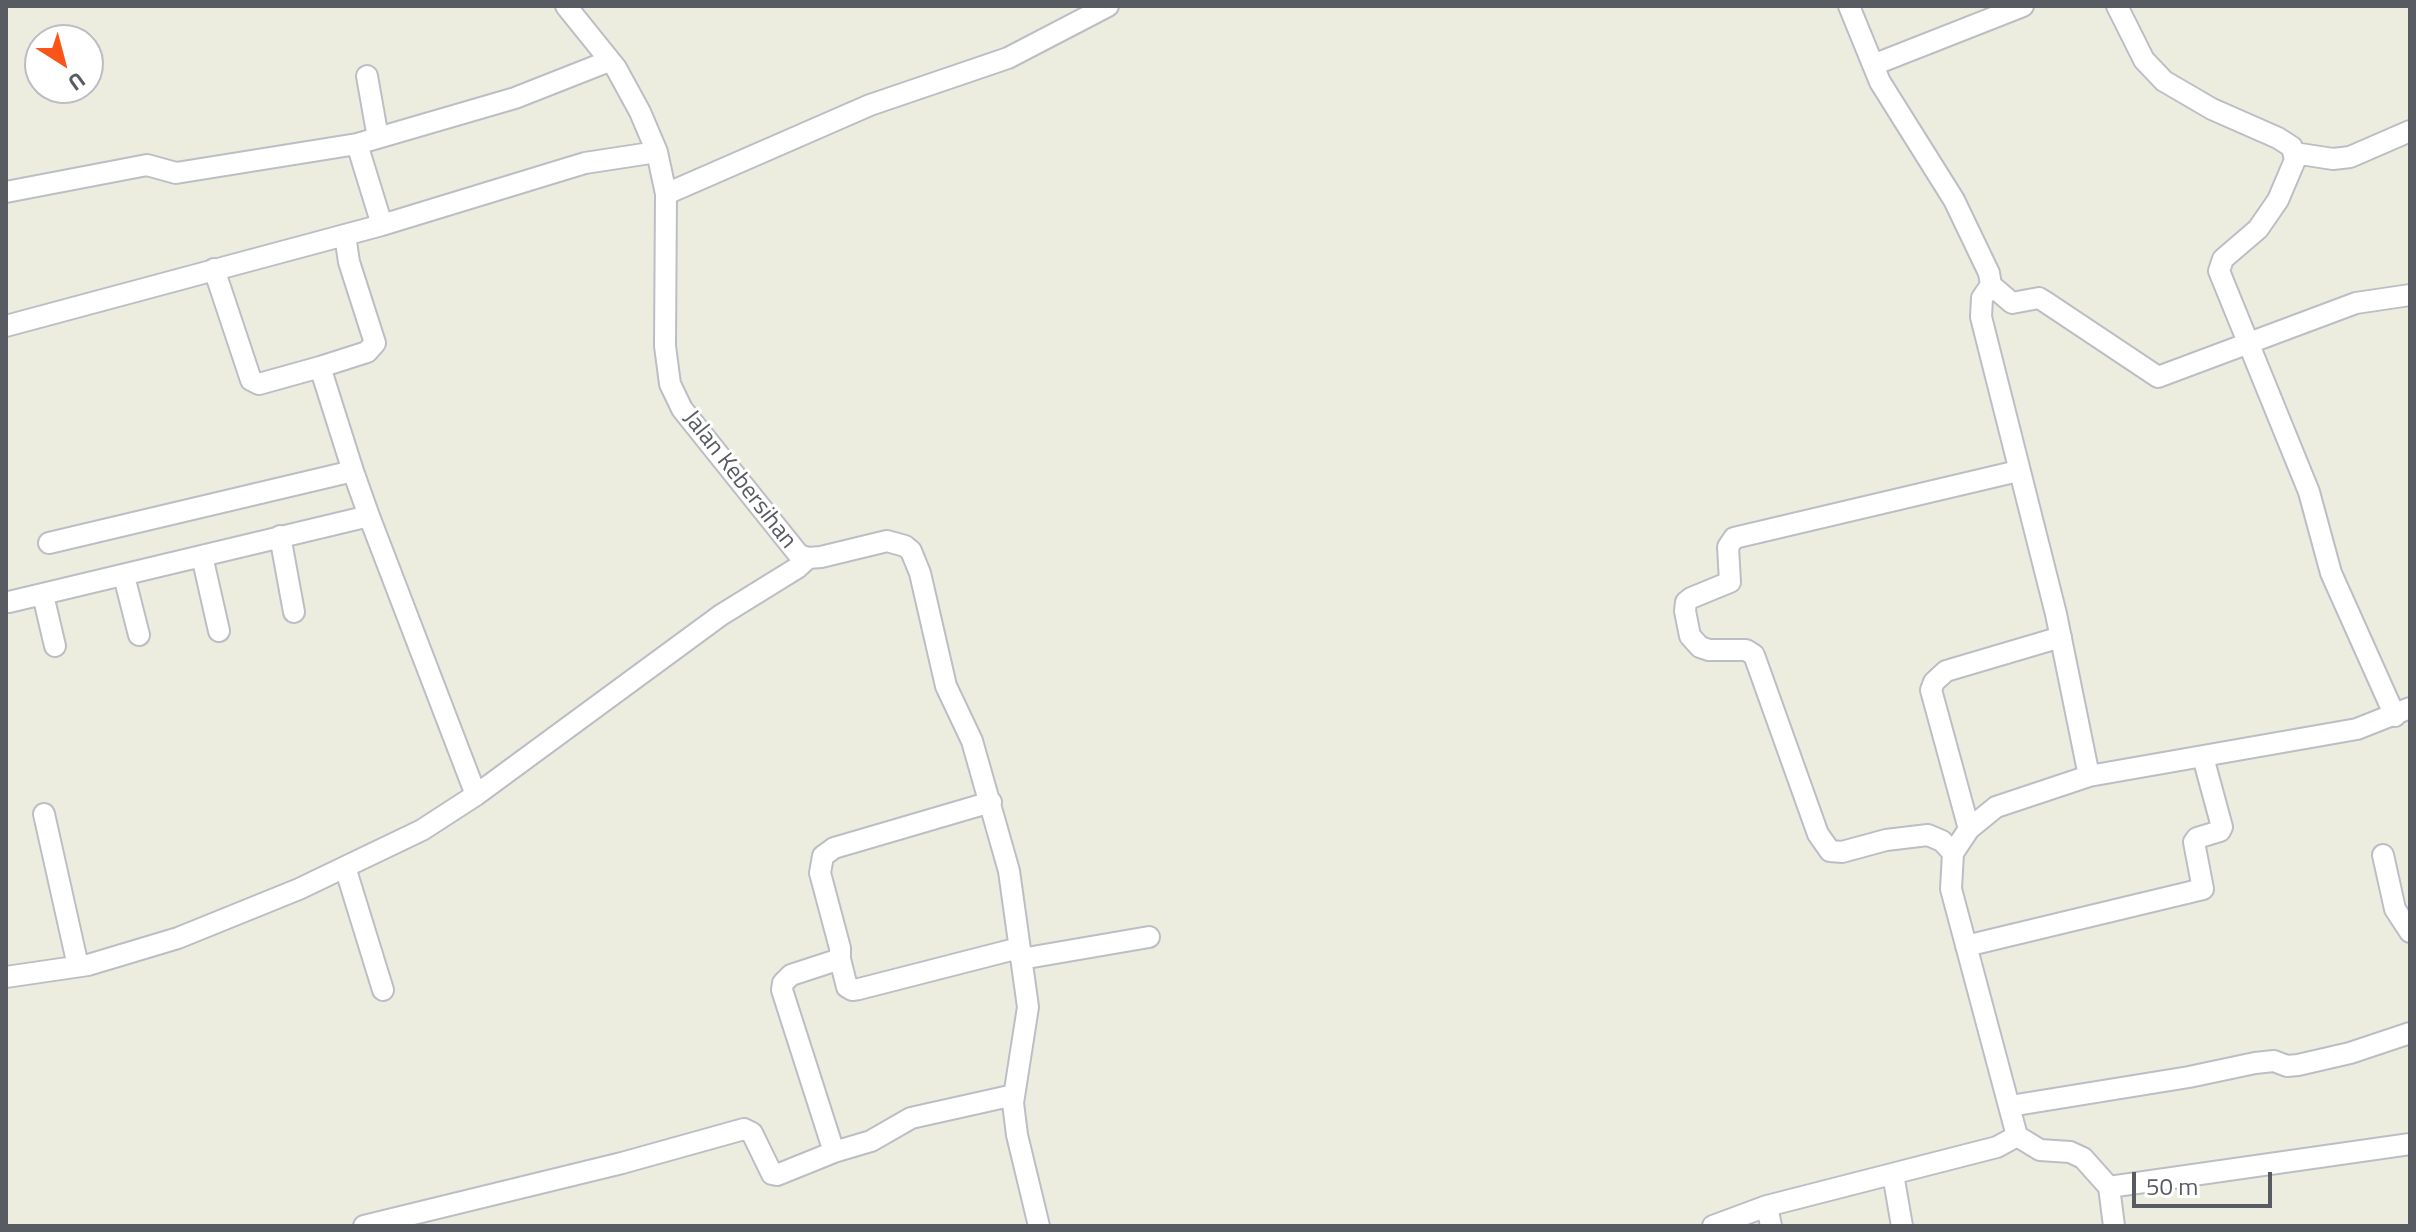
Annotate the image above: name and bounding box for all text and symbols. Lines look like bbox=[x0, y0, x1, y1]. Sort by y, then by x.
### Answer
north arrow bbox=[24, 24, 104, 104]
text: U bbox=[61, 64, 93, 100]
street label: Jalan Kebersihan bbox=[676, 405, 802, 555]
scale bar bbox=[2136, 1156, 2276, 1206]
text: 50 m bbox=[2146, 1168, 2198, 1204]

